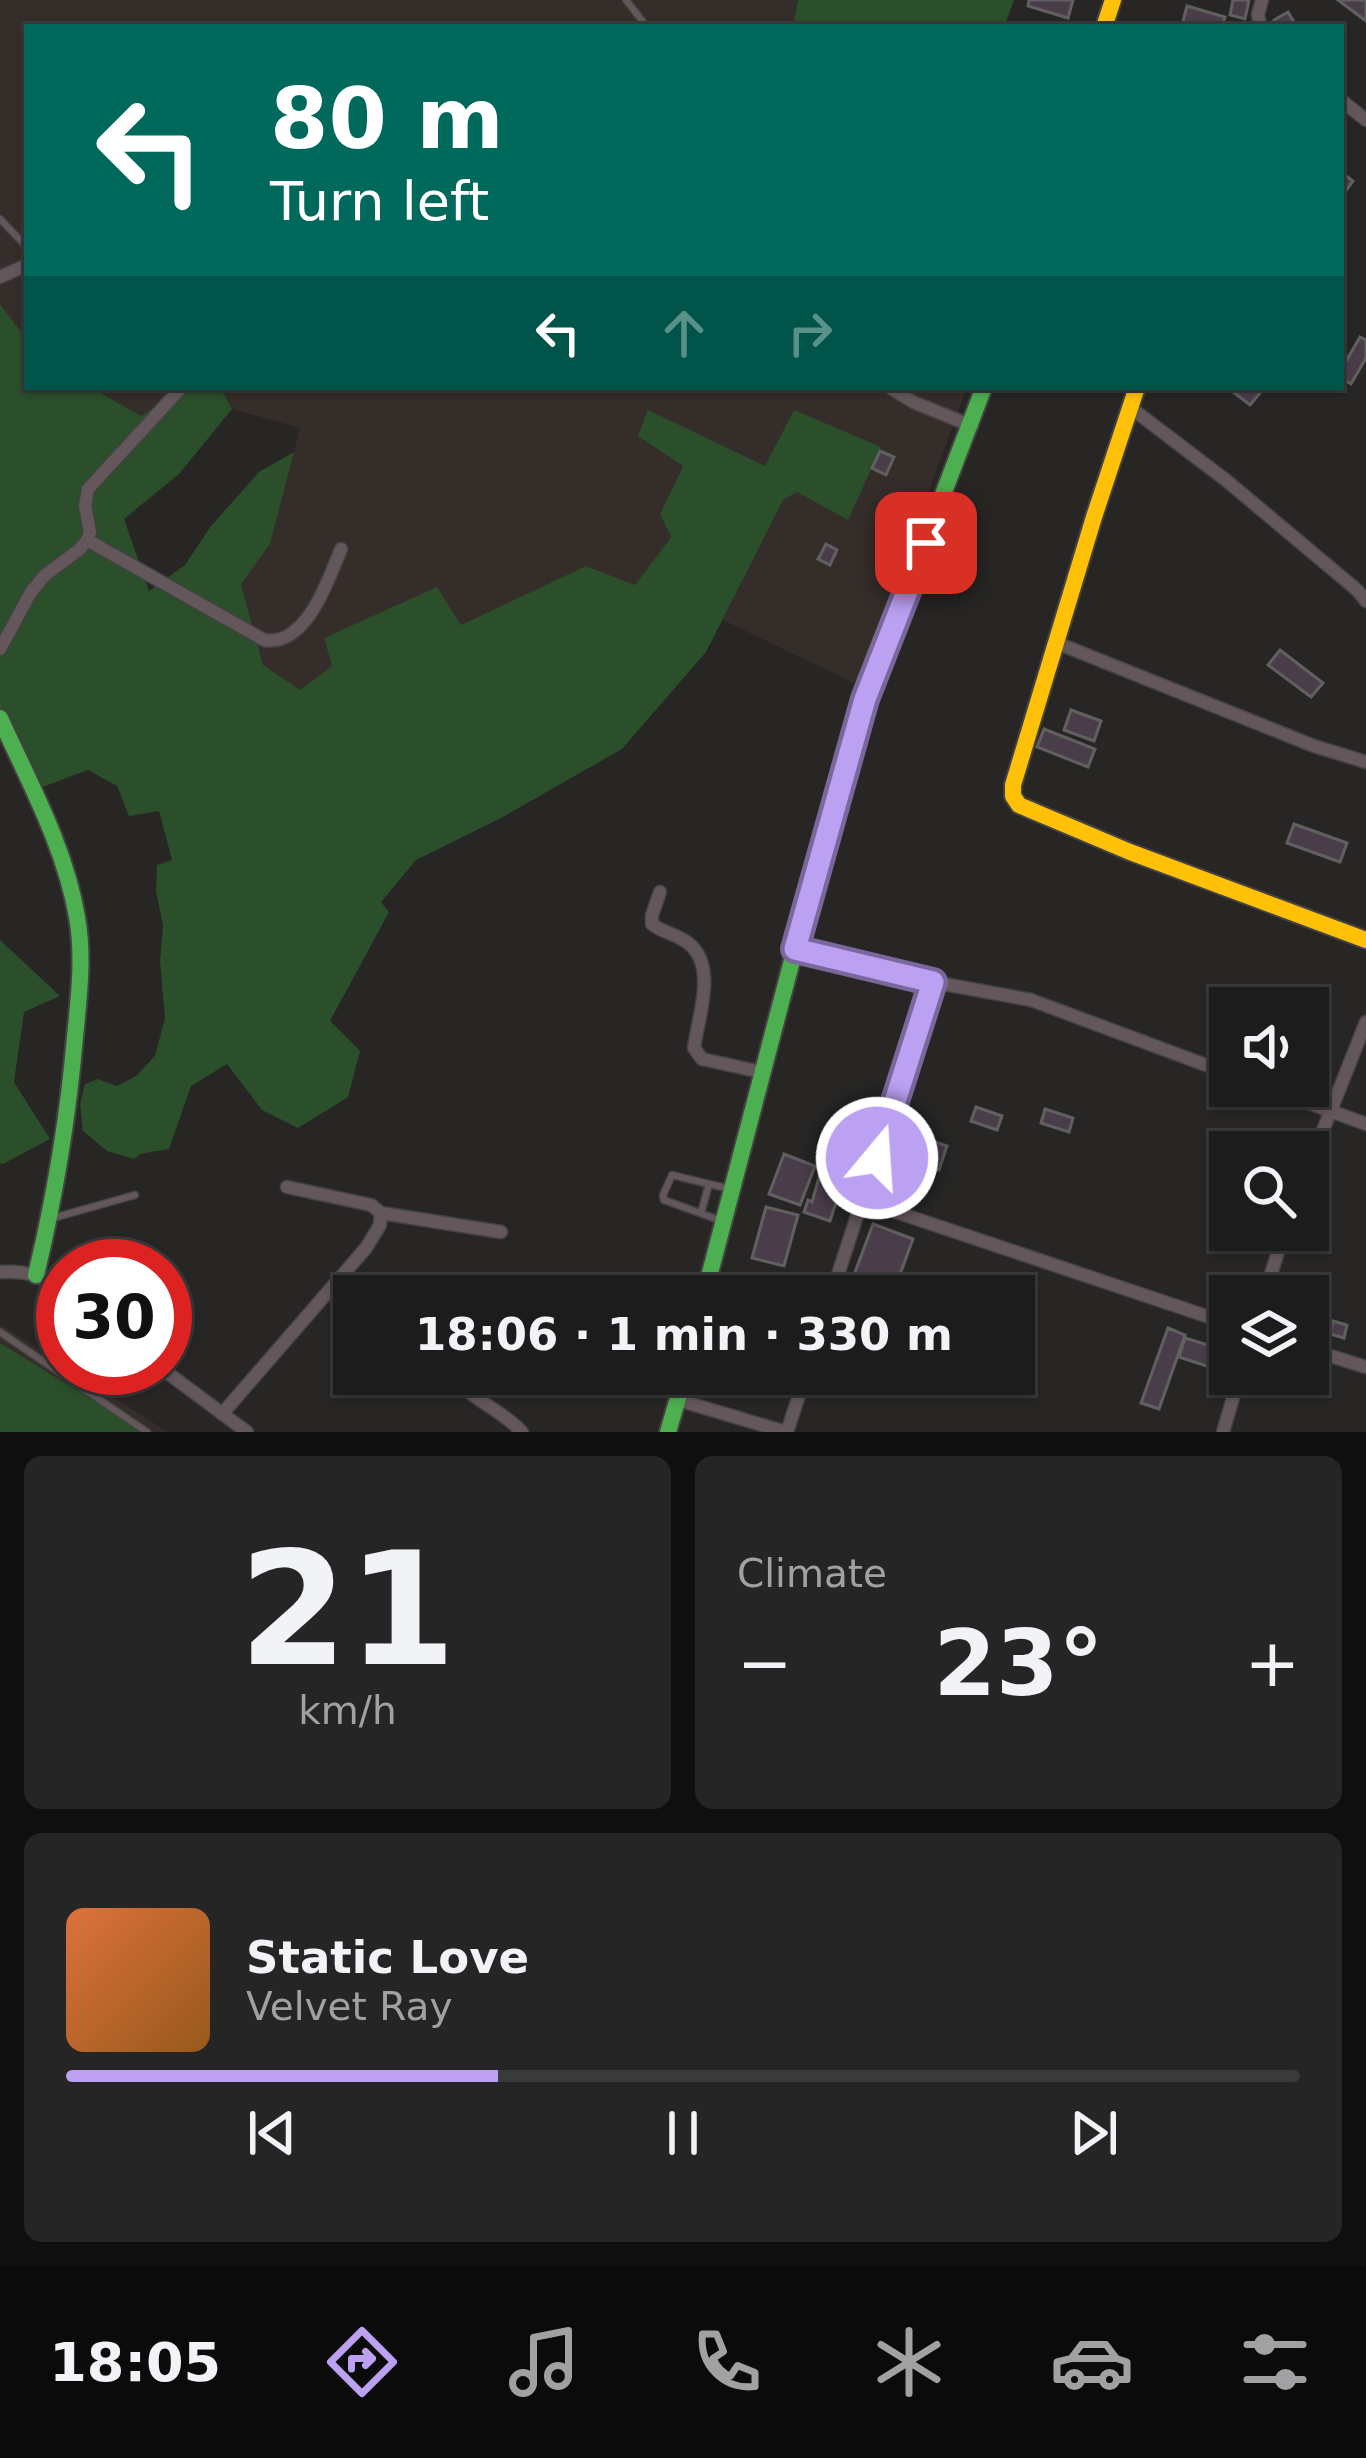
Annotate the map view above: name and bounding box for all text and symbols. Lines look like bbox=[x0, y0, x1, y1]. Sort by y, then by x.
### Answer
text: 80 m bbox=[270, 70, 504, 168]
icon: left bbox=[72, 72, 228, 228]
text: Turn left bbox=[270, 170, 489, 233]
icon: left bbox=[525, 300, 591, 366]
icon: ahead bbox=[651, 300, 717, 366]
icon: right bbox=[777, 300, 843, 366]
pin bbox=[875, 492, 977, 594]
icon: arrive bbox=[893, 510, 959, 576]
map controls bbox=[1209, 987, 1329, 1395]
button: sound bbox=[1209, 987, 1329, 1107]
position arrow bbox=[814, 1095, 940, 1221]
button: search bbox=[1209, 1131, 1329, 1251]
speed limit sign: 30 bbox=[36, 1239, 192, 1395]
button: layers bbox=[1209, 1275, 1329, 1395]
text: 18:06 · 1 min · 330 m bbox=[415, 1308, 953, 1361]
text: 21 bbox=[239, 1519, 456, 1701]
text: Climate bbox=[737, 1551, 887, 1596]
text: 23° bbox=[933, 1611, 1104, 1716]
text: − bbox=[737, 1625, 792, 1702]
text: + bbox=[1245, 1625, 1300, 1702]
text: km/h bbox=[298, 1688, 397, 1733]
text: Static Love bbox=[246, 1931, 529, 1984]
text: Velvet Ray bbox=[246, 1984, 452, 2029]
icon: previous bbox=[239, 2100, 305, 2166]
icon: pause bbox=[650, 2100, 716, 2166]
icon: next bbox=[1061, 2100, 1127, 2166]
icon: directions bbox=[320, 2320, 404, 2404]
icon: music bbox=[502, 2320, 586, 2404]
icon: phone bbox=[685, 2320, 769, 2404]
icon: climate bbox=[867, 2320, 951, 2404]
icon: car bbox=[1050, 2320, 1134, 2404]
icon: filters bbox=[1233, 2320, 1317, 2404]
text: 18:05 bbox=[49, 2331, 221, 2394]

